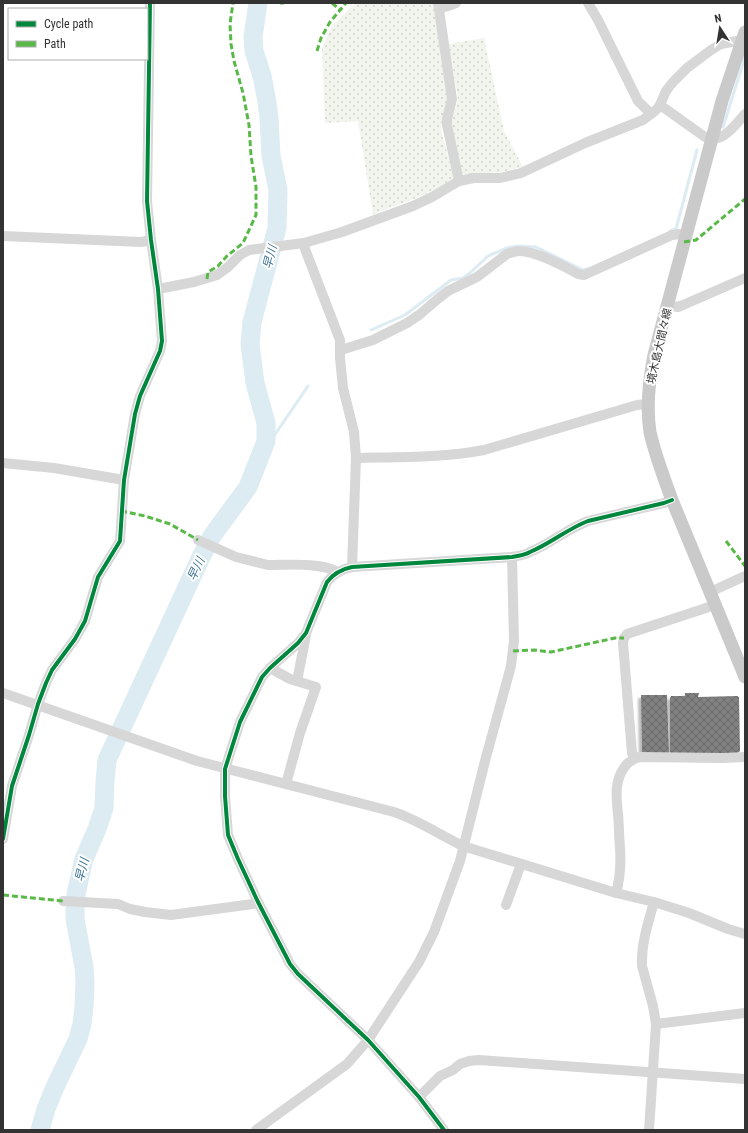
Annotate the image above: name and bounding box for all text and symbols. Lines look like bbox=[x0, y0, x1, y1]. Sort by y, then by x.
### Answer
legend bbox=[8, 8, 148, 60]
north arrow bbox=[700, 8, 740, 48]
text: N bbox=[713, 12, 723, 26]
text: Cycle path bbox=[44, 17, 94, 31]
text: Path bbox=[44, 37, 66, 51]
water label: 早川 bbox=[260, 242, 280, 270]
street label: 境木島大間々線 bbox=[644, 307, 674, 385]
water label: 早川 bbox=[185, 553, 208, 583]
water label: 早川 bbox=[72, 855, 92, 883]

